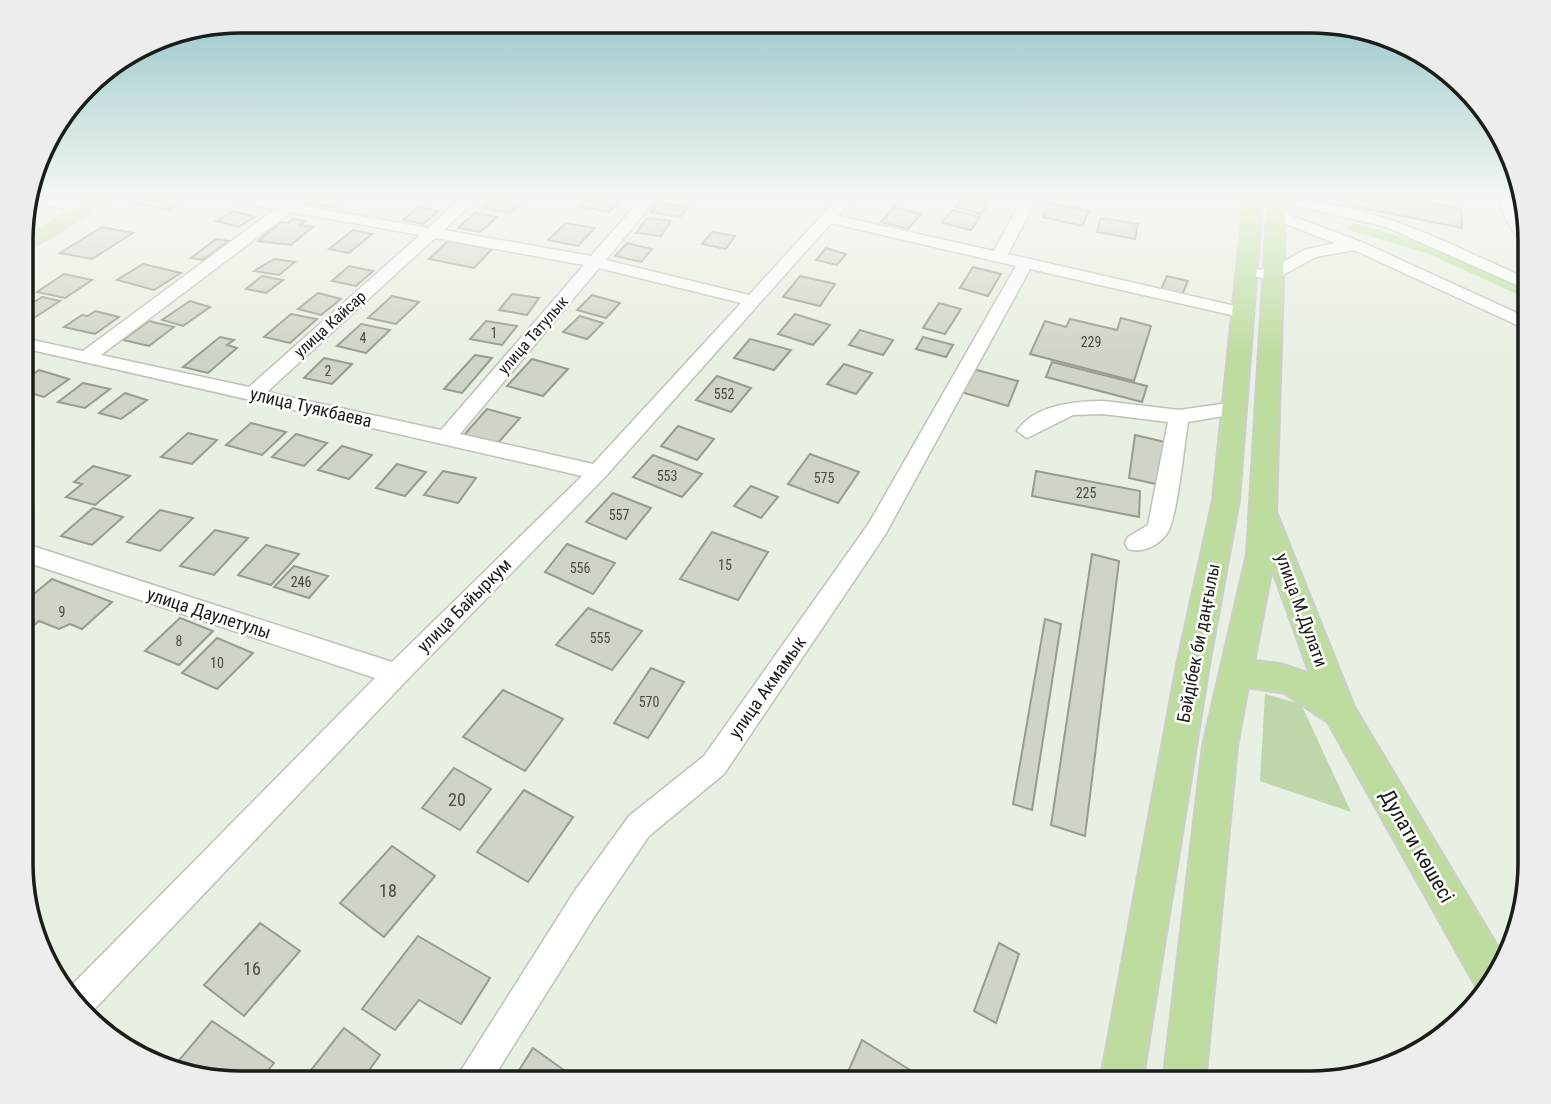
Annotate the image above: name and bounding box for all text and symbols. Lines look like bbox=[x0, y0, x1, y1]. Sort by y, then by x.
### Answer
street label: улица Кайсар bbox=[290, 287, 370, 361]
street label: улица Татулык bbox=[494, 292, 572, 378]
house number: 1 bbox=[491, 325, 497, 341]
house number: 4 bbox=[360, 330, 367, 346]
house number: 229 bbox=[1081, 334, 1101, 350]
house number: 2 bbox=[325, 363, 332, 379]
street label: улица Туякбаева bbox=[248, 383, 374, 431]
house number: 552 bbox=[714, 386, 734, 402]
house number: 553 bbox=[657, 468, 677, 484]
house number: 575 bbox=[814, 470, 834, 486]
house number: 225 bbox=[1076, 485, 1096, 501]
house number: 557 bbox=[609, 507, 629, 523]
street label: улица М.Дулати bbox=[1272, 550, 1332, 670]
street label: улица Байыркум bbox=[413, 554, 515, 656]
house number: 15 bbox=[718, 557, 732, 573]
house number: 556 bbox=[570, 560, 590, 576]
street label: Бәйдібек би даңғылы bbox=[1172, 562, 1224, 724]
house number: 246 bbox=[291, 574, 311, 590]
street label: улица Даулетулы bbox=[144, 583, 274, 643]
house number: 9 bbox=[59, 604, 65, 620]
house number: 555 bbox=[590, 630, 610, 646]
street label: улица Акмамык bbox=[724, 632, 810, 742]
house number: 8 bbox=[176, 633, 183, 649]
house number: 10 bbox=[210, 655, 224, 671]
house number: 570 bbox=[639, 694, 659, 710]
street label: Дулати көшесі bbox=[1375, 785, 1459, 907]
house number: 20 bbox=[448, 789, 466, 810]
house number: 18 bbox=[379, 880, 397, 901]
house number: 16 bbox=[243, 958, 261, 979]

